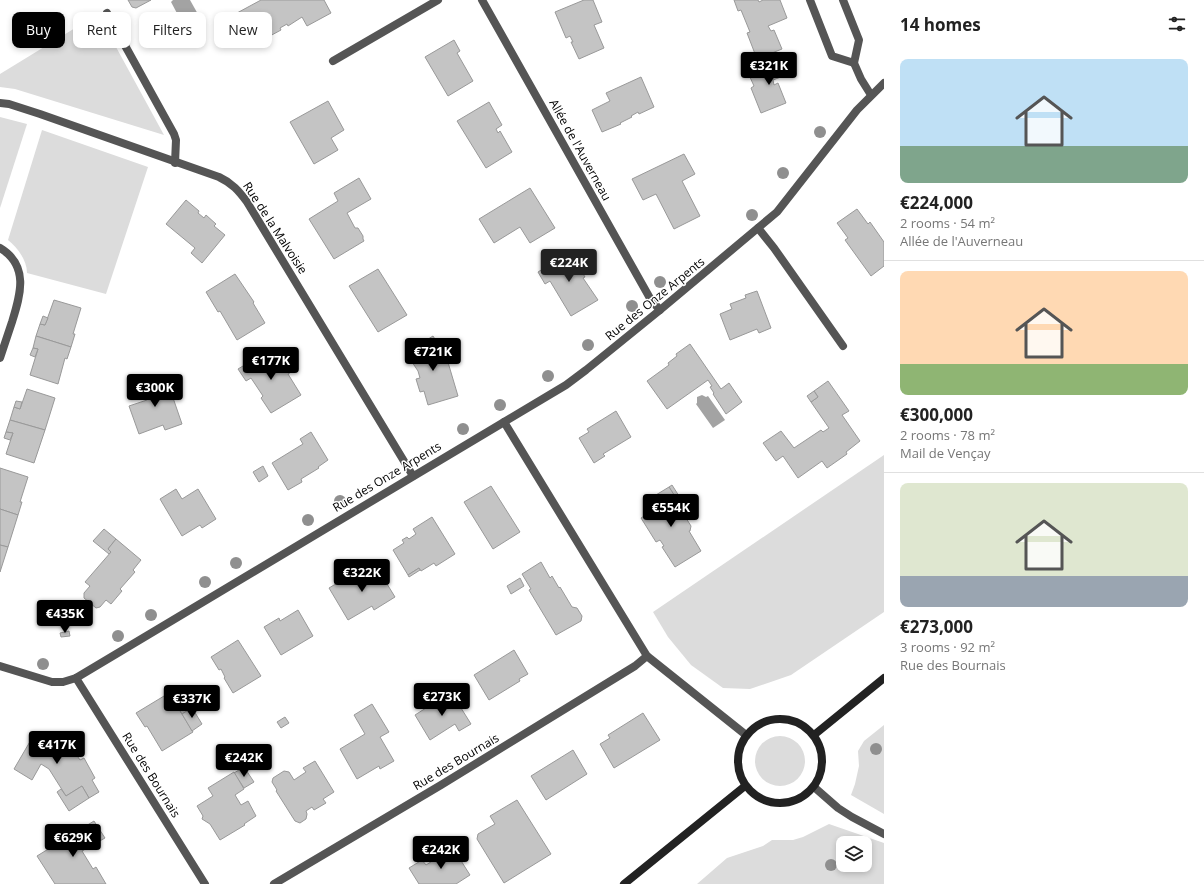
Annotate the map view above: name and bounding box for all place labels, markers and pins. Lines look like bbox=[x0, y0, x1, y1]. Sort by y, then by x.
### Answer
pin: €321K bbox=[741, 52, 797, 86]
pin: €224K bbox=[541, 249, 597, 283]
pin: €721K bbox=[405, 338, 461, 372]
pin: €177K bbox=[243, 347, 299, 381]
pin: €300K bbox=[127, 374, 183, 408]
pin: €554K bbox=[643, 494, 699, 528]
pin: €322K bbox=[334, 559, 390, 593]
pin: €435K bbox=[37, 600, 93, 634]
pin: €273K bbox=[414, 683, 470, 717]
pin: €337K bbox=[164, 685, 220, 719]
pin: €417K bbox=[29, 731, 85, 765]
pin: €242K bbox=[216, 744, 272, 778]
pin: €629K bbox=[45, 824, 101, 858]
pin: €242K bbox=[413, 836, 469, 870]

